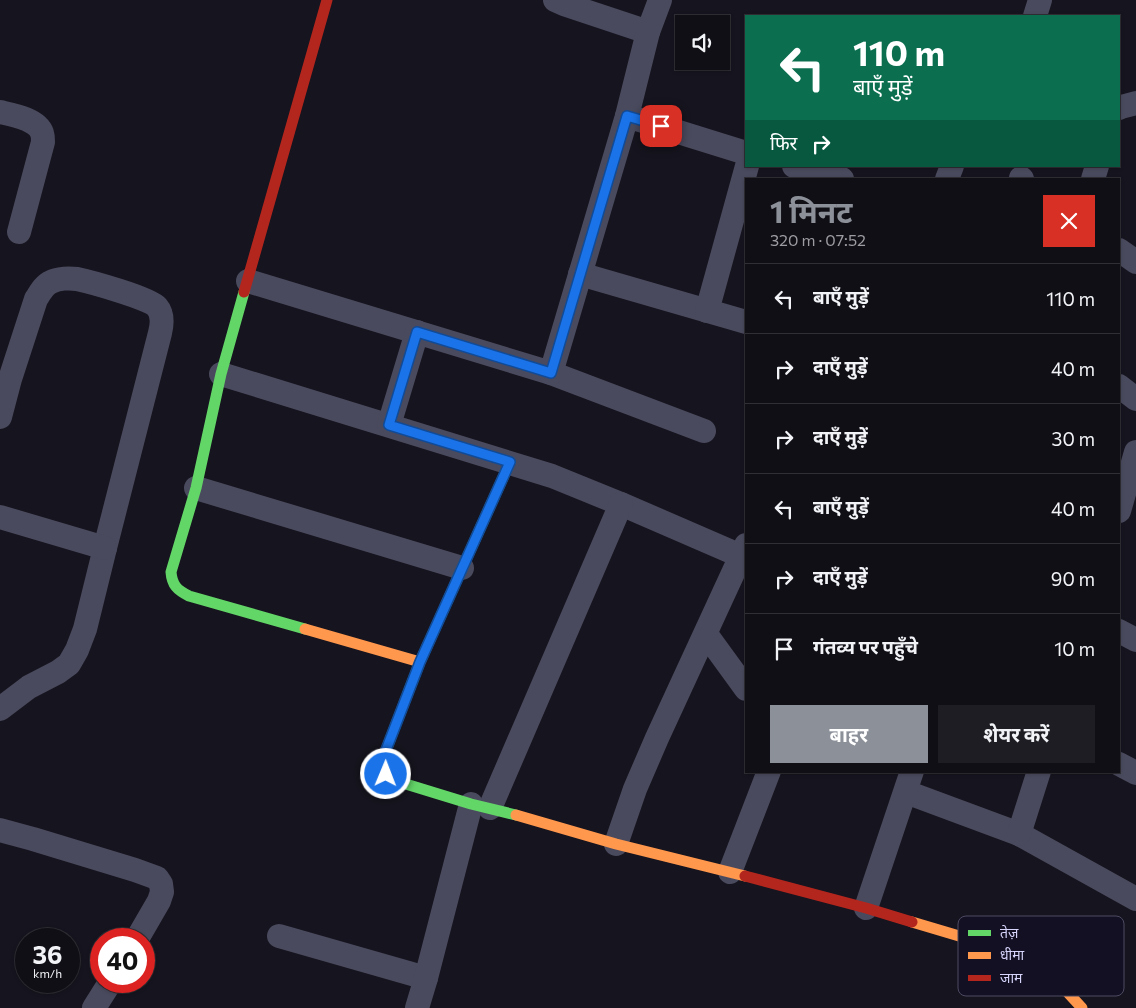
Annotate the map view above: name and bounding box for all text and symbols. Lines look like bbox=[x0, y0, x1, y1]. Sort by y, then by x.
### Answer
map controls bbox=[675, 15, 730, 70]
button: sound bbox=[675, 15, 730, 70]
text: 110 m bbox=[853, 30, 945, 73]
icon: left bbox=[770, 35, 835, 100]
text: बाएँ मुड़ें bbox=[853, 73, 913, 100]
pin bbox=[640, 105, 682, 147]
icon: arrive bbox=[647, 112, 675, 140]
icon: right bbox=[807, 130, 835, 158]
text: फिर bbox=[770, 131, 797, 154]
text: 1 मिनट bbox=[770, 192, 852, 229]
button: close bbox=[1043, 195, 1095, 247]
text: 320 m · 07:52 bbox=[770, 230, 866, 249]
icon: left bbox=[770, 285, 798, 313]
text: बाएँ मुड़ें bbox=[813, 285, 869, 308]
text: 110 m bbox=[1046, 287, 1095, 310]
icon: right bbox=[770, 355, 798, 383]
text: दाएँ मुड़ें bbox=[813, 355, 868, 378]
text: 40 m bbox=[1051, 357, 1095, 380]
icon: right bbox=[770, 425, 798, 453]
text: दाएँ मुड़ें bbox=[813, 425, 868, 448]
text: 30 m bbox=[1052, 427, 1095, 450]
icon: left bbox=[770, 495, 798, 523]
text: बाएँ मुड़ें bbox=[813, 495, 869, 518]
text: 40 m bbox=[1051, 497, 1095, 520]
icon: right bbox=[770, 565, 798, 593]
text: दाएँ मुड़ें bbox=[813, 565, 868, 588]
text: 90 m bbox=[1051, 567, 1095, 590]
icon: arrive bbox=[770, 635, 798, 663]
text: गंतव्य पर पहुँचे bbox=[813, 635, 918, 658]
text: 10 m bbox=[1054, 637, 1095, 660]
button: बाहर bbox=[770, 705, 928, 763]
button: शेयर करें bbox=[938, 705, 1095, 763]
position arrow bbox=[359, 747, 411, 799]
legend bbox=[958, 916, 1124, 996]
text: तेज़ bbox=[1000, 924, 1019, 941]
speed limit sign: 40 bbox=[90, 928, 155, 993]
text: 36 bbox=[33, 939, 63, 969]
text: धीमा bbox=[1000, 946, 1025, 963]
text: km/h bbox=[33, 966, 62, 980]
text: जाम bbox=[1000, 969, 1023, 986]

